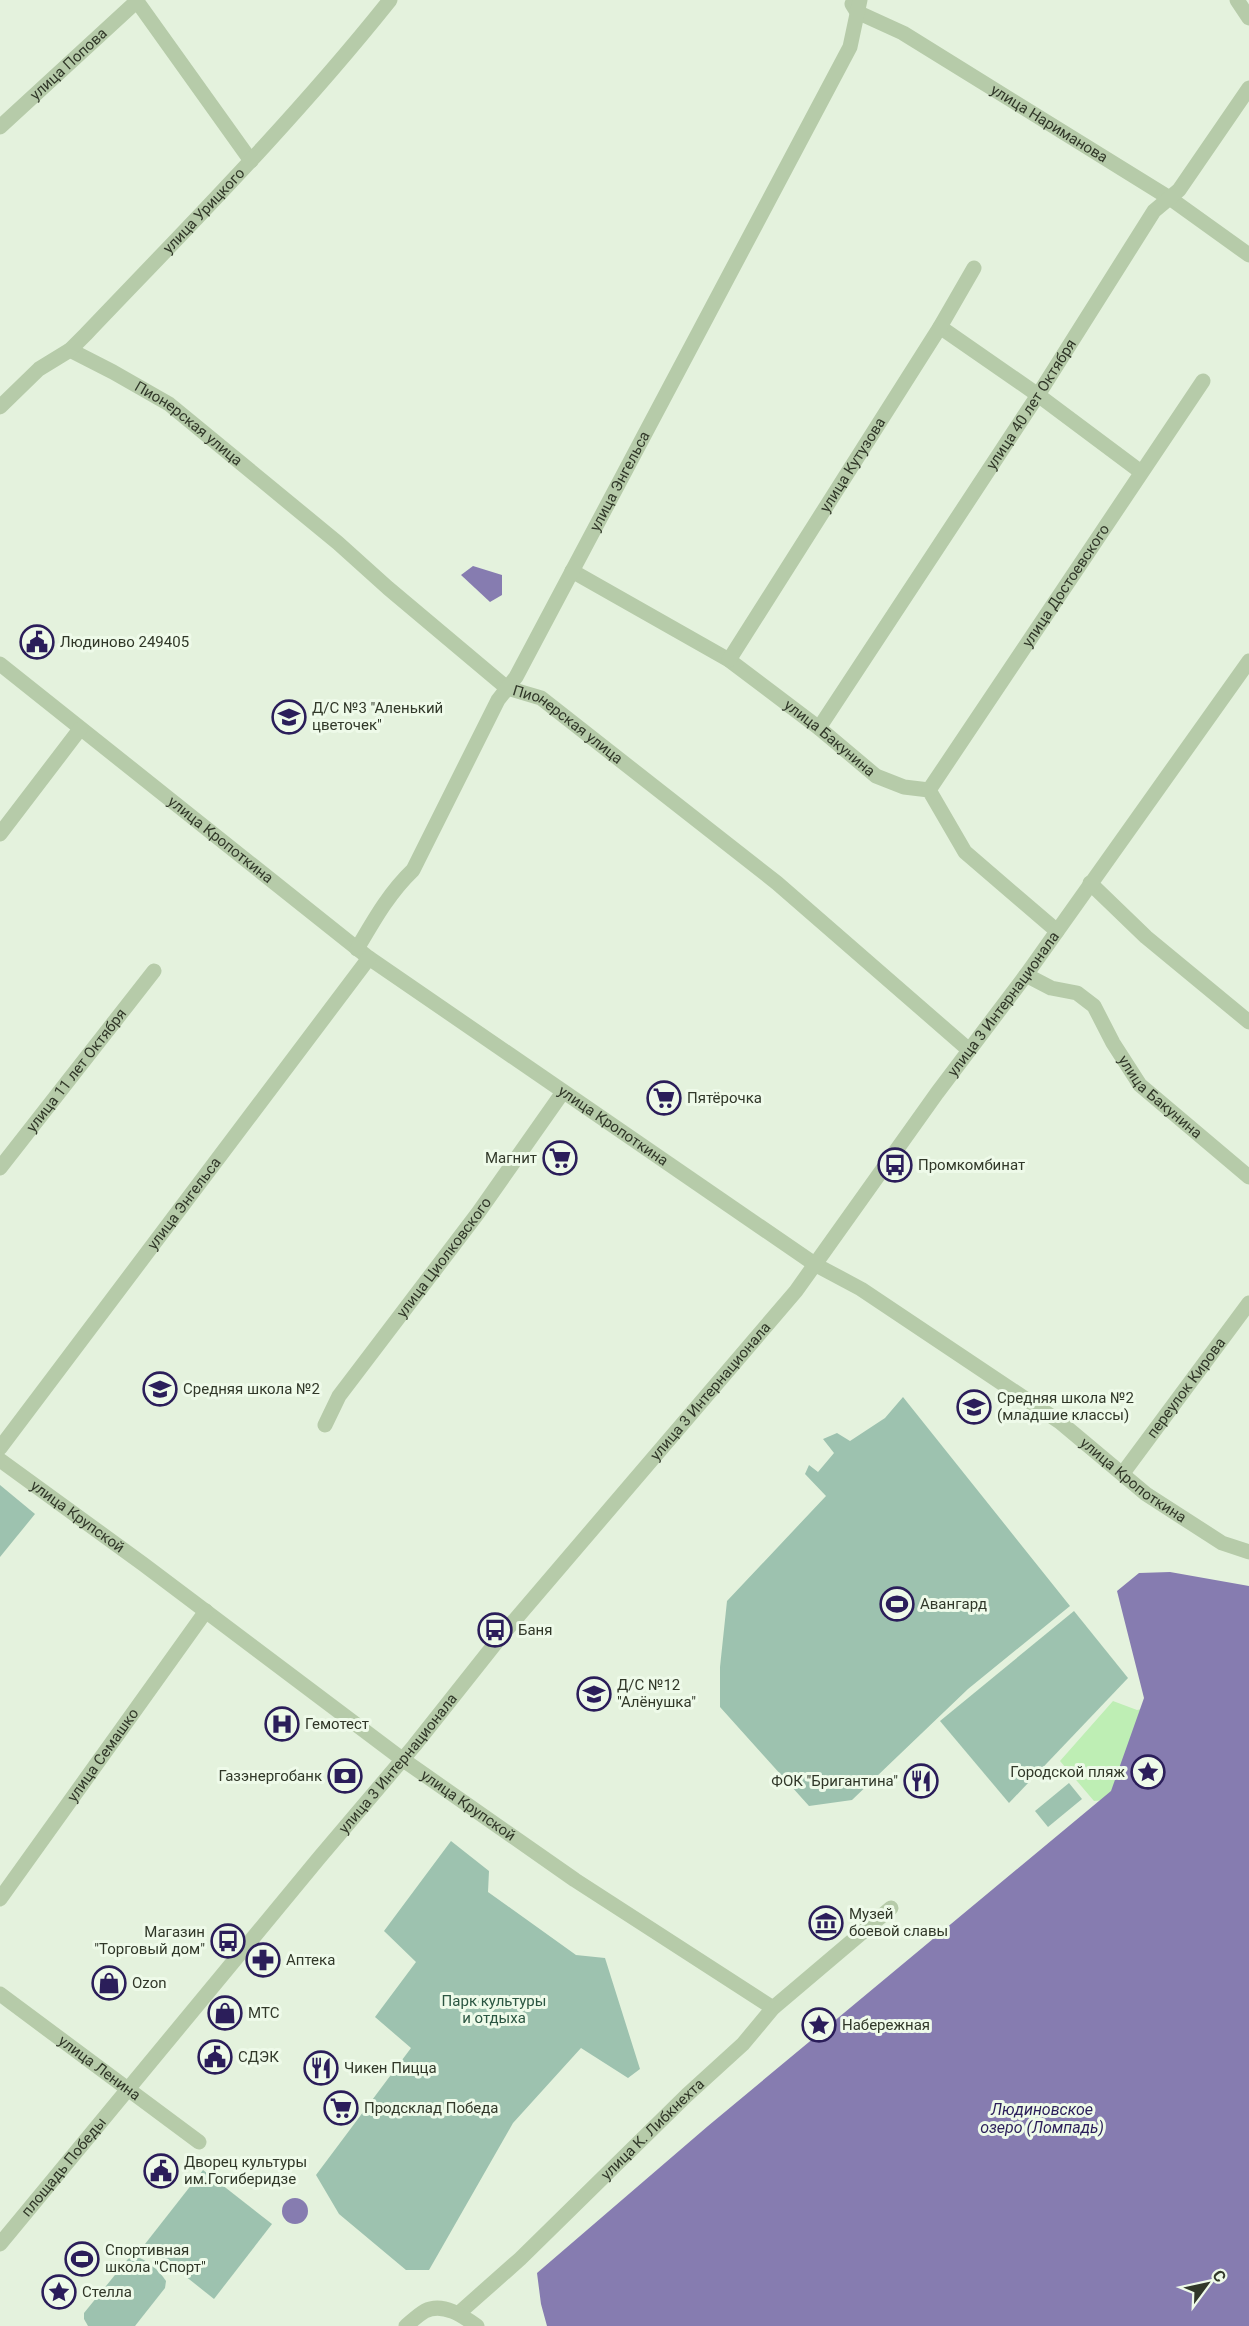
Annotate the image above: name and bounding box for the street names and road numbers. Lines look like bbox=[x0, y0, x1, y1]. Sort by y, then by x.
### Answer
street label: улица Попова bbox=[26, 24, 111, 104]
street label: улица Нариманова bbox=[987, 81, 1111, 167]
street label: улица Урицкого bbox=[159, 164, 248, 257]
street label: улица 40 лет Октября bbox=[982, 336, 1080, 473]
street label: Пионерская улица bbox=[132, 377, 246, 470]
street label: улица Кутузова bbox=[816, 414, 889, 516]
street label: улица Энгельса bbox=[586, 428, 654, 534]
street label: улица Достоевского bbox=[1018, 521, 1113, 650]
street label: Пионерская улица bbox=[511, 681, 626, 768]
street label: улица Бакунина bbox=[781, 696, 879, 780]
street label: улица Кропоткина bbox=[164, 792, 277, 887]
street label: улица 3 Интернационала bbox=[944, 928, 1063, 1080]
street label: улица 11 лет Октября bbox=[23, 1005, 130, 1136]
street label: улица Бакунина bbox=[1114, 1052, 1206, 1142]
street label: улица Кропоткина bbox=[555, 1082, 672, 1170]
street label: улица Энгельса bbox=[144, 1154, 225, 1253]
street label: улица Циолковского bbox=[393, 1194, 495, 1321]
street label: улица 3 Интернационала bbox=[646, 1318, 774, 1464]
street label: переулок Кирова bbox=[1143, 1334, 1229, 1442]
street label: улица Кропоткина bbox=[1076, 1434, 1190, 1527]
street label: улица Крупской bbox=[27, 1476, 128, 1557]
street label: улица 3 Интернационала bbox=[335, 1690, 461, 1837]
street label: улица Семашко bbox=[63, 1705, 142, 1805]
street label: улица Крупской bbox=[417, 1766, 519, 1845]
street label: улица Ленина bbox=[55, 2032, 144, 2104]
street label: улица К. Либкнехта bbox=[597, 2075, 708, 2184]
street label: площадь Победы bbox=[17, 2114, 110, 2220]

